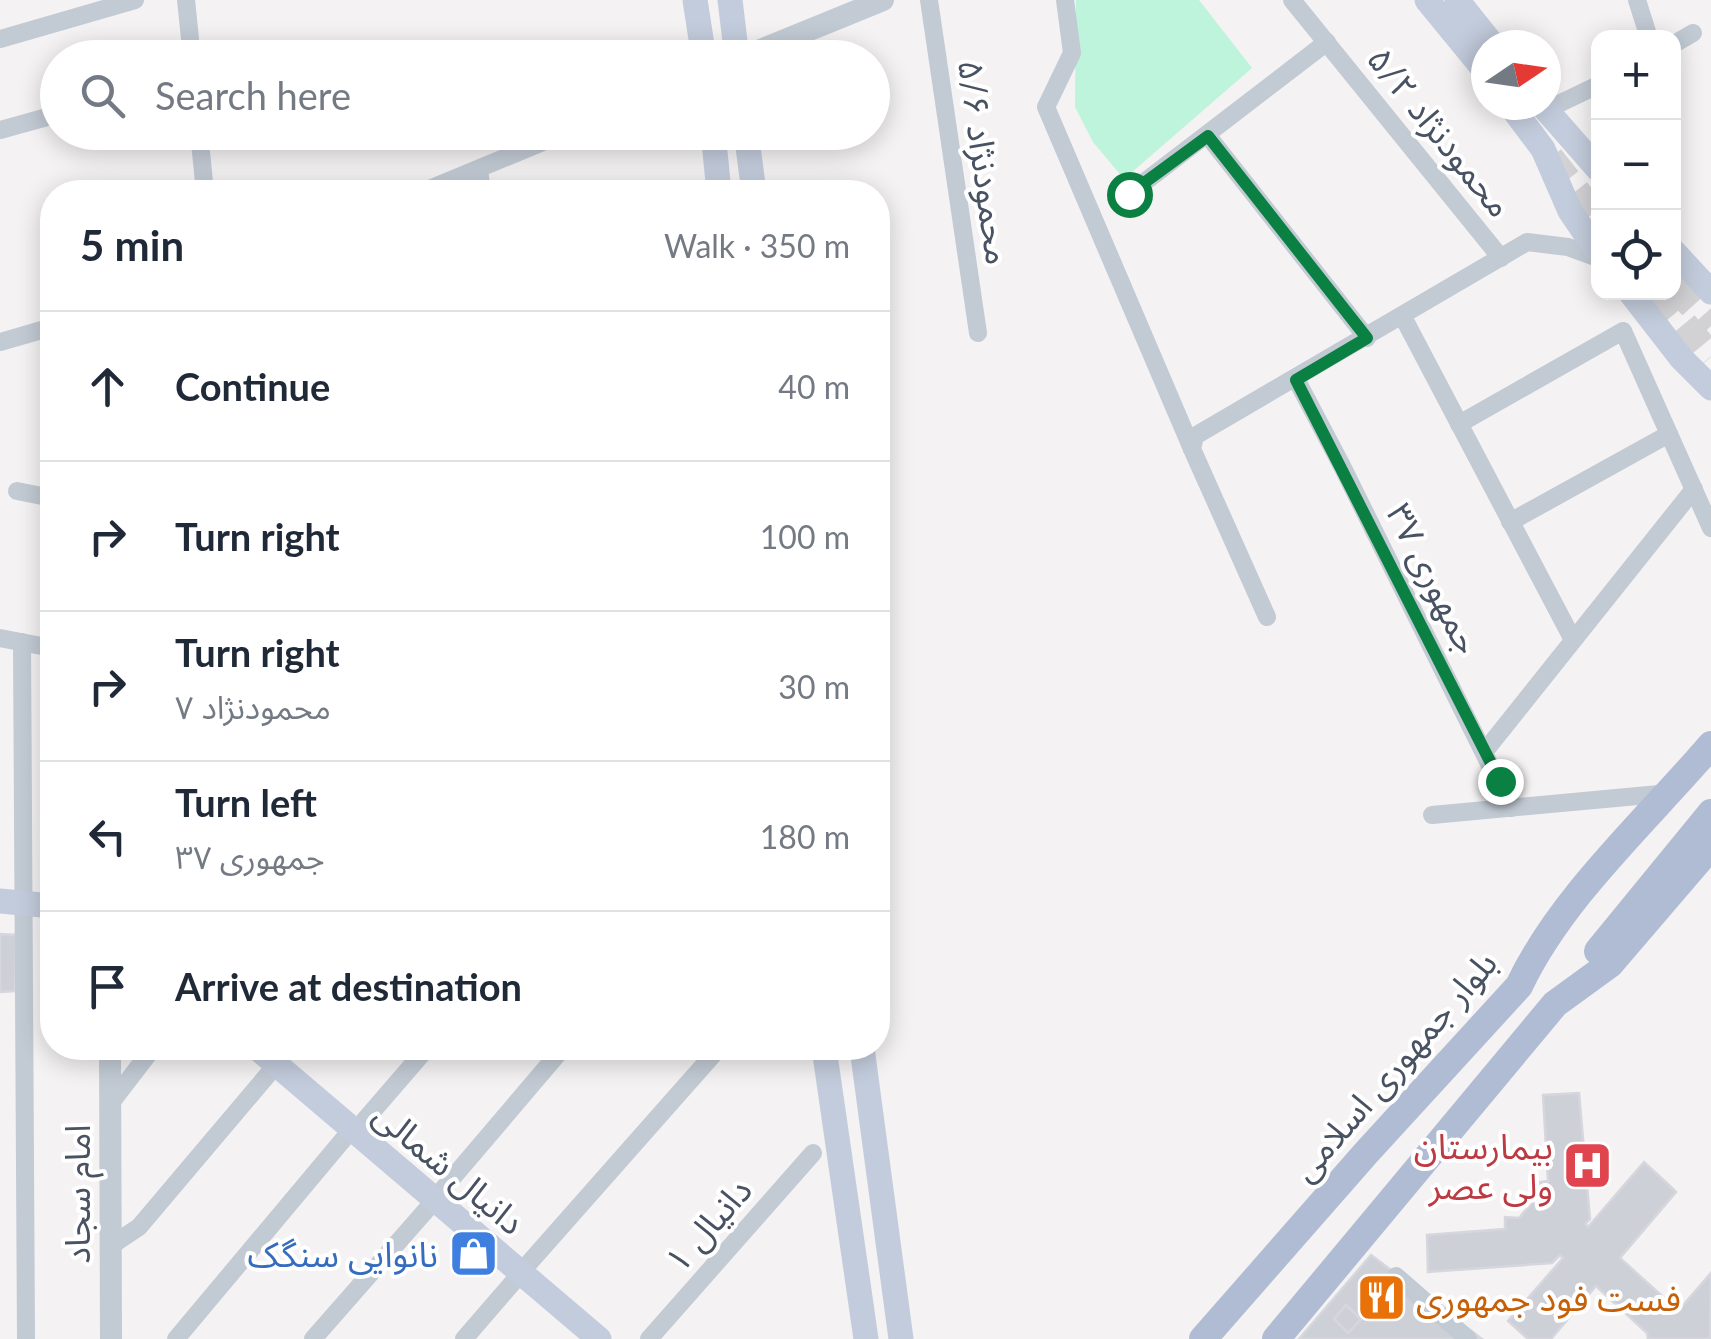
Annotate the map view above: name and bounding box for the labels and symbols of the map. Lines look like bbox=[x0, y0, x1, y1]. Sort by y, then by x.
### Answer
north arrow bbox=[1471, 30, 1561, 120]
street label: محمودنژاد ۵/۲ bbox=[1359, 38, 1522, 225]
street label: محمودنژاد ۵/۶ bbox=[950, 57, 1021, 267]
route start bbox=[1107, 172, 1153, 218]
street label: جمهوری ۳۷ bbox=[1377, 496, 1491, 661]
route end bbox=[1478, 759, 1524, 805]
street label: بلوار جمهوری اسلامی bbox=[1282, 941, 1506, 1190]
street label: دانیال شمالی bbox=[366, 1092, 534, 1243]
street label: امام سجاد bbox=[55, 1124, 104, 1264]
place label: بیمارستان ولی عصر bbox=[1414, 1124, 1553, 1207]
hospital icon: بیمارستان ولی عصر bbox=[1562, 1139, 1614, 1191]
street label: دانیال ۱ bbox=[655, 1168, 760, 1280]
shop icon: نانوایی سنگک bbox=[447, 1227, 499, 1279]
place label: نانوایی سنگک bbox=[248, 1232, 438, 1275]
restaurant icon: فست فود جمهوری bbox=[1355, 1271, 1407, 1323]
place label: فست فود جمهوری bbox=[1416, 1276, 1681, 1320]

